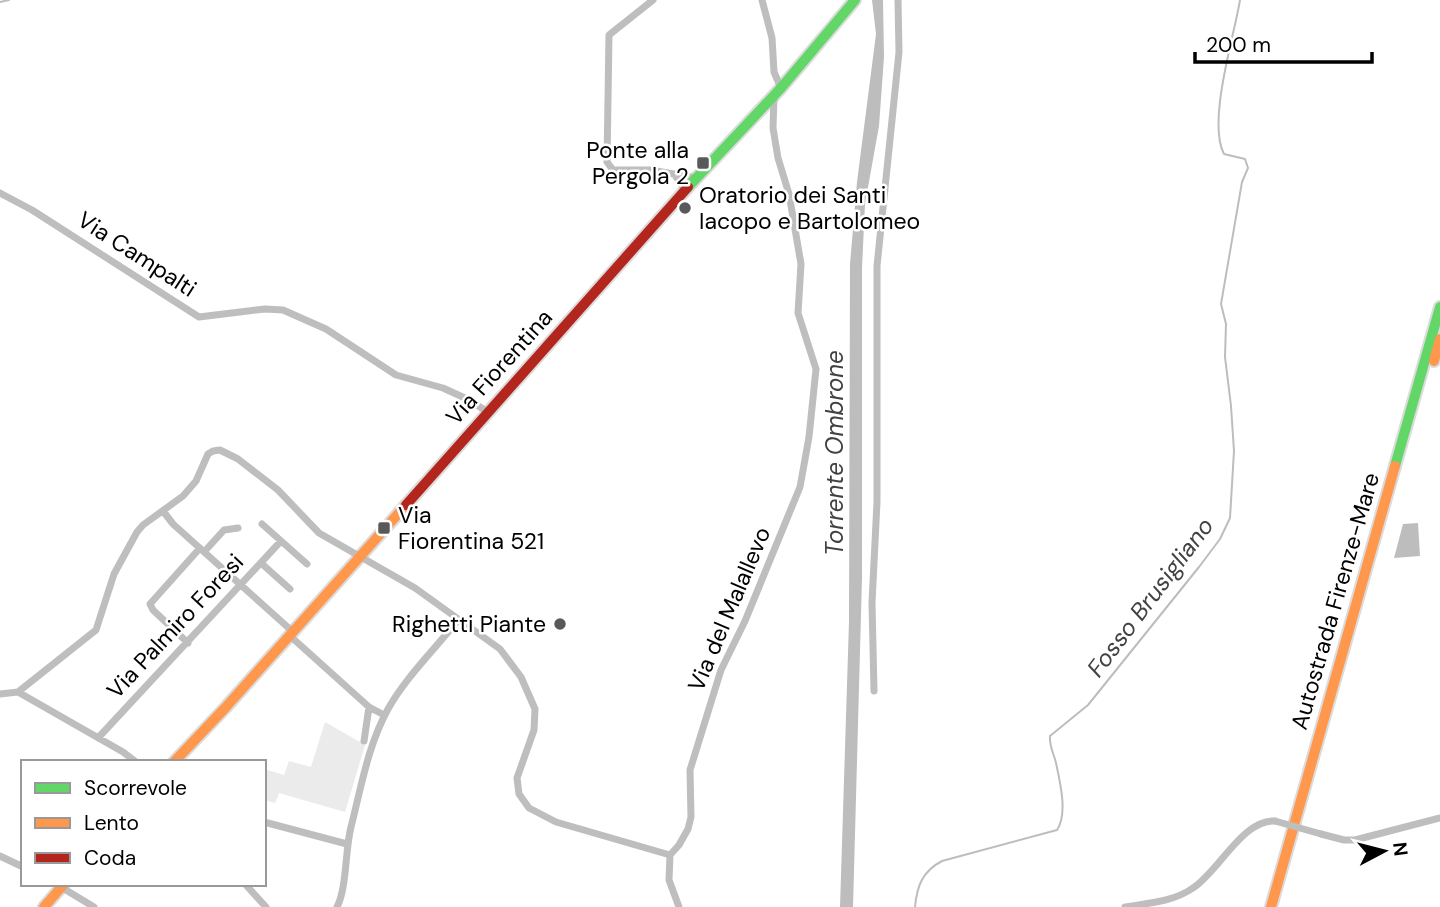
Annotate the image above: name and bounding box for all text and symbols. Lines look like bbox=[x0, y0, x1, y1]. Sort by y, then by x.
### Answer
scale bar bbox=[1195, 21, 1372, 65]
text: 200 m bbox=[1206, 31, 1271, 59]
place label: Ponte alla Pergola 2 bbox=[586, 135, 689, 191]
marker: Ponte alla Pergola 2 bbox=[695, 155, 711, 171]
place label: Oratorio dei Santi Iacopo e Bartolomeo bbox=[699, 180, 920, 236]
marker: Oratorio dei Santi Iacopo e Bartolomeo bbox=[677, 200, 693, 216]
street label: Via Campalti bbox=[72, 204, 202, 304]
street label: Via Fiorentina bbox=[439, 303, 559, 431]
water label: Torrente Ombrone bbox=[819, 350, 850, 556]
street label: Autostrada Firenze-Mare bbox=[1284, 469, 1386, 733]
place label: Via Fiorentina 521 bbox=[398, 500, 544, 556]
water label: Fosso Brusigliano bbox=[1080, 511, 1220, 683]
marker: Via Fiorentina 521 bbox=[376, 520, 392, 536]
street label: Via del Malallevo bbox=[681, 522, 777, 696]
street label: Via Palmiro Foresi bbox=[100, 547, 250, 705]
place label: Righetti Piante bbox=[392, 609, 546, 639]
marker: Righetti Piante bbox=[552, 616, 568, 632]
legend bbox=[21, 760, 266, 886]
text: Scorrevole bbox=[84, 774, 187, 802]
text: Lento bbox=[84, 809, 139, 837]
north arrow bbox=[1349, 816, 1419, 886]
text: N bbox=[1387, 841, 1414, 857]
text: Coda bbox=[84, 844, 136, 872]

